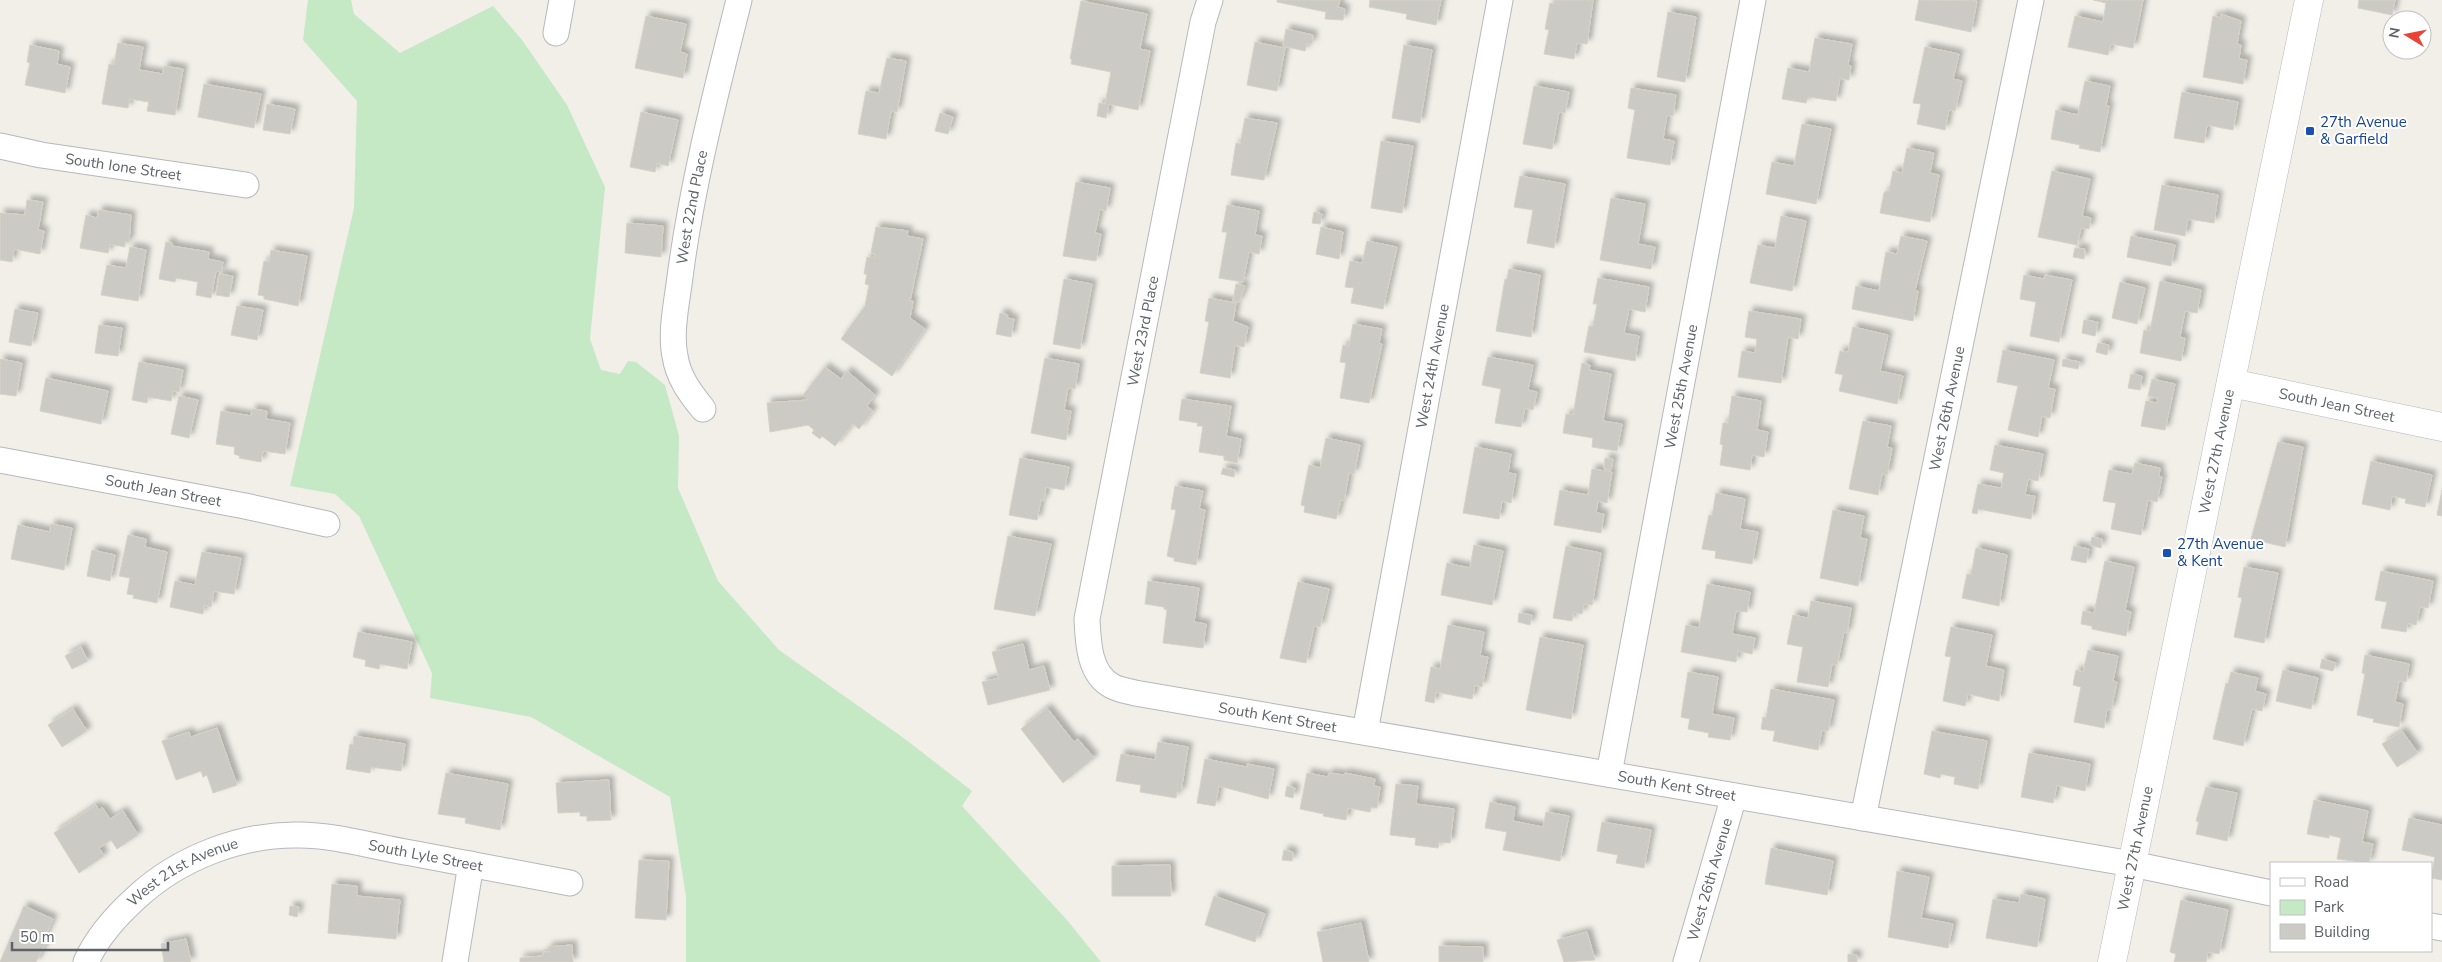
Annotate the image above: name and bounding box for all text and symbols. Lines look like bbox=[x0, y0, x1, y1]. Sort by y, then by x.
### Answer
north arrow bbox=[2382, 10, 2432, 60]
text: N bbox=[2384, 26, 2405, 40]
place label: 27th Avenue & Garfield bbox=[2320, 112, 2407, 149]
marker: 27th Avenue & Garfield bbox=[2304, 125, 2316, 137]
street label: West 22nd Place bbox=[672, 148, 712, 266]
street label: South Ione Street bbox=[64, 149, 183, 186]
street label: West 23rd Place bbox=[1122, 274, 1164, 388]
street label: West 24th Avenue bbox=[1411, 302, 1454, 430]
street label: West 25th Avenue bbox=[1660, 323, 1702, 451]
street label: West 26th Avenue bbox=[1925, 344, 1970, 473]
street label: South Jean Street bbox=[2277, 383, 2397, 427]
street label: West 27th Avenue bbox=[2194, 388, 2239, 516]
street label: South Jean Street bbox=[103, 470, 224, 511]
place label: 27th Avenue & Kent bbox=[2177, 534, 2264, 571]
marker: 27th Avenue & Kent bbox=[2161, 547, 2173, 559]
street label: South Kent Street bbox=[1217, 698, 1339, 738]
street label: South Kent Street bbox=[1616, 766, 1738, 806]
street label: West 27th Avenue bbox=[2113, 784, 2158, 912]
street label: West 26th Avenue bbox=[1683, 816, 1737, 943]
street label: West 21st Avenue bbox=[123, 833, 240, 911]
street label: South Lyle Street bbox=[366, 835, 485, 876]
legend bbox=[2270, 862, 2432, 952]
text: Road bbox=[2314, 872, 2349, 892]
text: Park bbox=[2314, 897, 2344, 917]
scale bar bbox=[12, 920, 169, 952]
text: Building bbox=[2314, 922, 2370, 942]
text: 50 m bbox=[20, 927, 55, 947]

